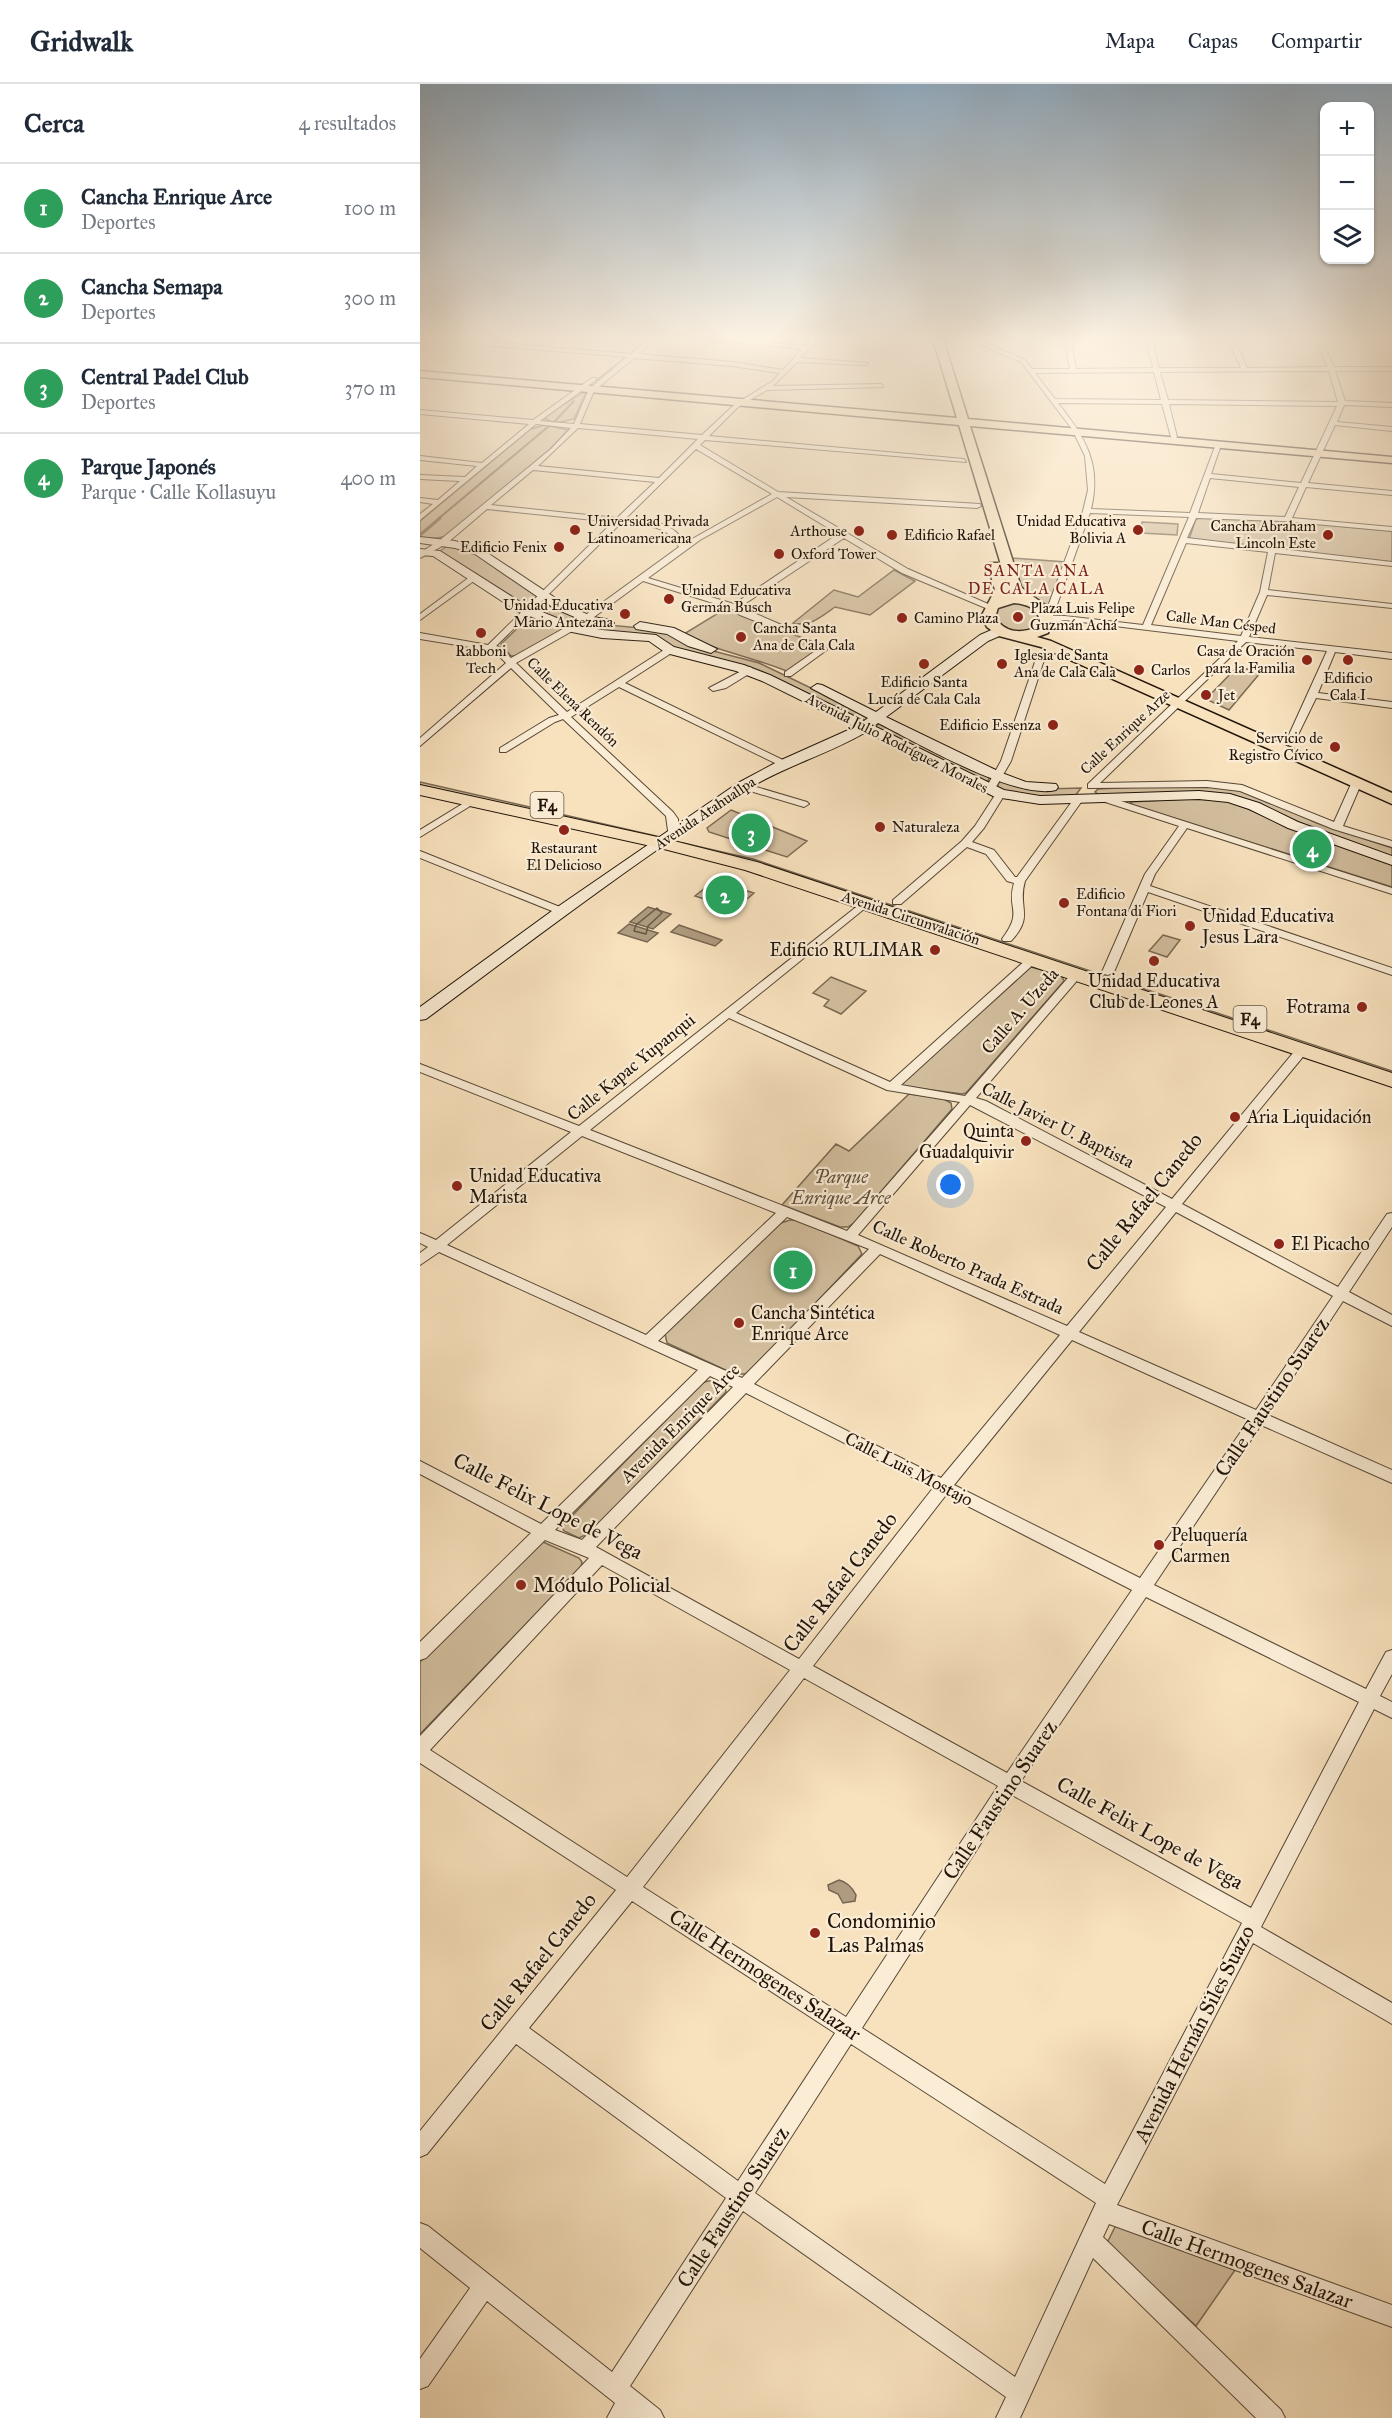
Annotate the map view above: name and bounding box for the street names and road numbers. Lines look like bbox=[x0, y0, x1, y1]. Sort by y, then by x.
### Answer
street label: Calle Man Césped bbox=[1165, 606, 1277, 638]
street label: Calle Elena Rendón bbox=[523, 654, 623, 750]
street label: Calle Enrique Arze bbox=[1076, 686, 1174, 779]
street label: Avenida Julio Rodríguez Morales bbox=[801, 689, 991, 798]
street label: Avenida Atahuallpa bbox=[650, 772, 760, 854]
road number: F4 bbox=[530, 792, 564, 818]
street label: Avenida Circunvalación bbox=[839, 887, 982, 949]
street label: Calle A. Uzeda bbox=[977, 963, 1064, 1059]
road number: F4 bbox=[1234, 1006, 1266, 1032]
street label: Calle Kapac Yupanqui bbox=[562, 1009, 700, 1126]
street label: Calle Javier U. Baptista bbox=[978, 1077, 1138, 1174]
street label: Calle Rafael Canedo bbox=[1080, 1127, 1208, 1277]
street label: Calle Roberto Prada Estrada bbox=[869, 1215, 1067, 1319]
street label: Calle Faustino Suarez bbox=[1209, 1312, 1335, 1482]
street label: Avenida Enrique Arce bbox=[615, 1359, 745, 1489]
street label: Calle Luis Mostajo bbox=[841, 1427, 977, 1511]
street label: Calle Felix Lope de Vega bbox=[449, 1447, 647, 1565]
street label: Calle Rafael Canedo bbox=[777, 1506, 903, 1657]
street label: Calle Faustino Suarez bbox=[937, 1715, 1063, 1885]
street label: Calle Felix Lope de Vega bbox=[1052, 1771, 1248, 1895]
street label: Calle Rafael Canedo bbox=[474, 1887, 602, 2037]
street label: Calle Hermogenes Salazar bbox=[664, 1903, 866, 2047]
street label: Avenida Hernán Siles Suazo bbox=[1127, 1921, 1260, 2148]
street label: Calle Faustino Suarez bbox=[671, 2121, 795, 2292]
street label: Calle Hermogenes Salazar bbox=[1138, 2214, 1357, 2314]

